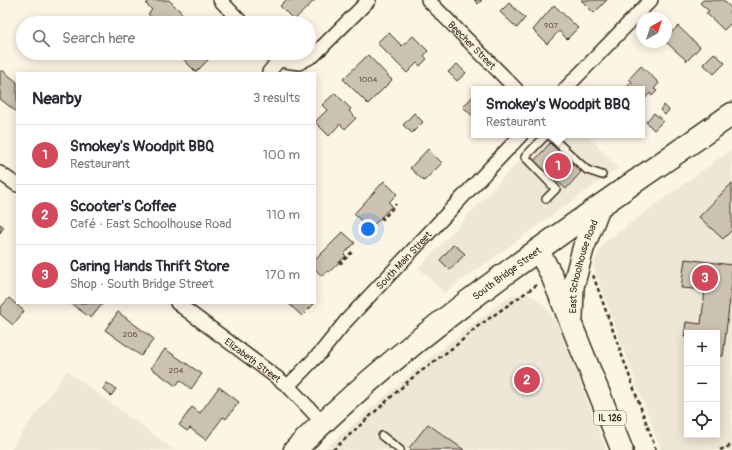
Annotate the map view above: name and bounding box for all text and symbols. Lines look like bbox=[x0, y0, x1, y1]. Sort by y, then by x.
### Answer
north arrow bbox=[636, 12, 672, 48]
search box bbox=[16, 16, 316, 60]
street label: Beecher Street bbox=[445, 19, 499, 73]
house number: 907 bbox=[544, 21, 559, 30]
icon: search bbox=[30, 27, 52, 49]
text: Search here bbox=[62, 29, 135, 48]
house number: 1004 bbox=[359, 75, 378, 84]
popup bbox=[471, 86, 645, 138]
text: Nearby bbox=[32, 88, 81, 109]
text: 3 results bbox=[253, 90, 300, 106]
text: Smokey's Woodpit BBQ bbox=[486, 95, 630, 114]
text: Restaurant bbox=[486, 114, 546, 130]
text: Smokey's Woodpit BBQ bbox=[70, 137, 214, 156]
text: 1 bbox=[42, 147, 48, 163]
text: 100 m bbox=[263, 147, 300, 163]
pin: 1 bbox=[545, 151, 571, 181]
text: Restaurant bbox=[70, 156, 130, 172]
text: Scooter's Coffee bbox=[70, 197, 176, 216]
text: 2 bbox=[41, 207, 49, 223]
text: 110 m bbox=[267, 207, 300, 223]
text: Café · East Schoolhouse Road bbox=[70, 216, 232, 232]
street label: East Schoolhouse Road bbox=[567, 218, 601, 314]
your location bbox=[358, 219, 378, 239]
street label: South Main Street bbox=[374, 228, 435, 292]
street label: South Bridge Street bbox=[470, 244, 544, 303]
text: Caring Hands Thrift Store bbox=[70, 257, 229, 276]
pin: 3 bbox=[692, 263, 718, 293]
text: 3 bbox=[41, 267, 49, 283]
text: 170 m bbox=[265, 267, 300, 283]
text: Shop · South Bridge Street bbox=[70, 276, 214, 292]
house number: 206 bbox=[123, 330, 138, 339]
map controls bbox=[684, 330, 720, 438]
button: + bbox=[684, 330, 720, 366]
street label: Elizabeth Street bbox=[222, 336, 284, 386]
pin: 2 bbox=[514, 365, 540, 395]
house number: 204 bbox=[169, 366, 184, 375]
button: − bbox=[684, 366, 720, 402]
button: locate bbox=[684, 402, 720, 438]
road number: IL 126 bbox=[594, 411, 626, 425]

